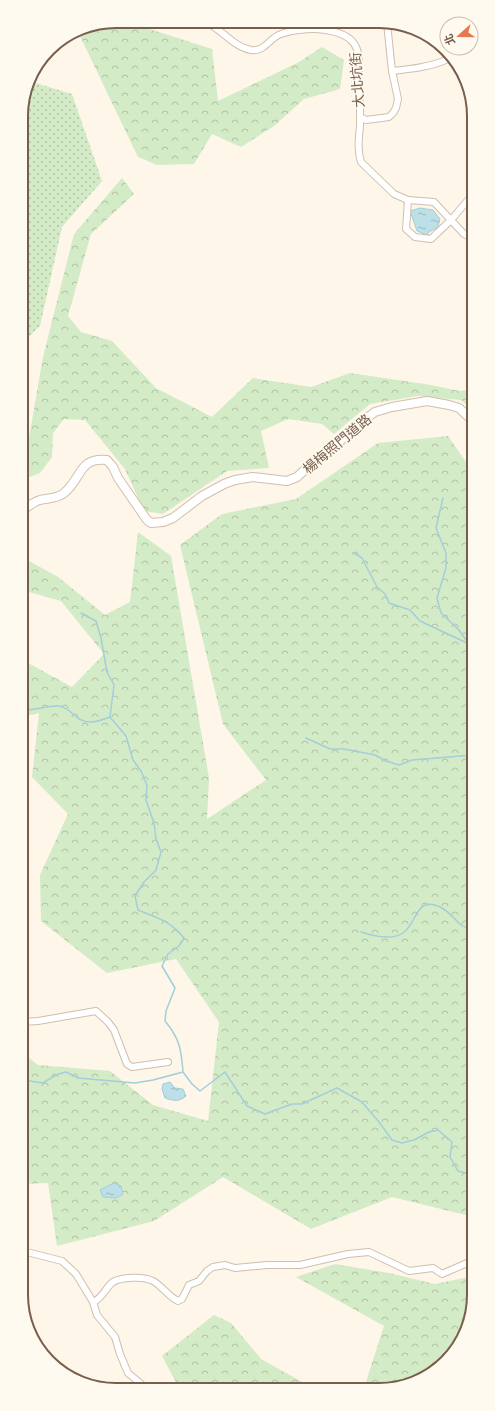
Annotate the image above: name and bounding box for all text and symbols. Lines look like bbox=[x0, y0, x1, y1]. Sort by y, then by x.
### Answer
north arrow bbox=[439, 16, 479, 56]
text: 北 bbox=[441, 32, 458, 47]
street label: 大北坑街 bbox=[346, 51, 368, 109]
street label: 楊梅照門道路 bbox=[299, 410, 375, 478]

